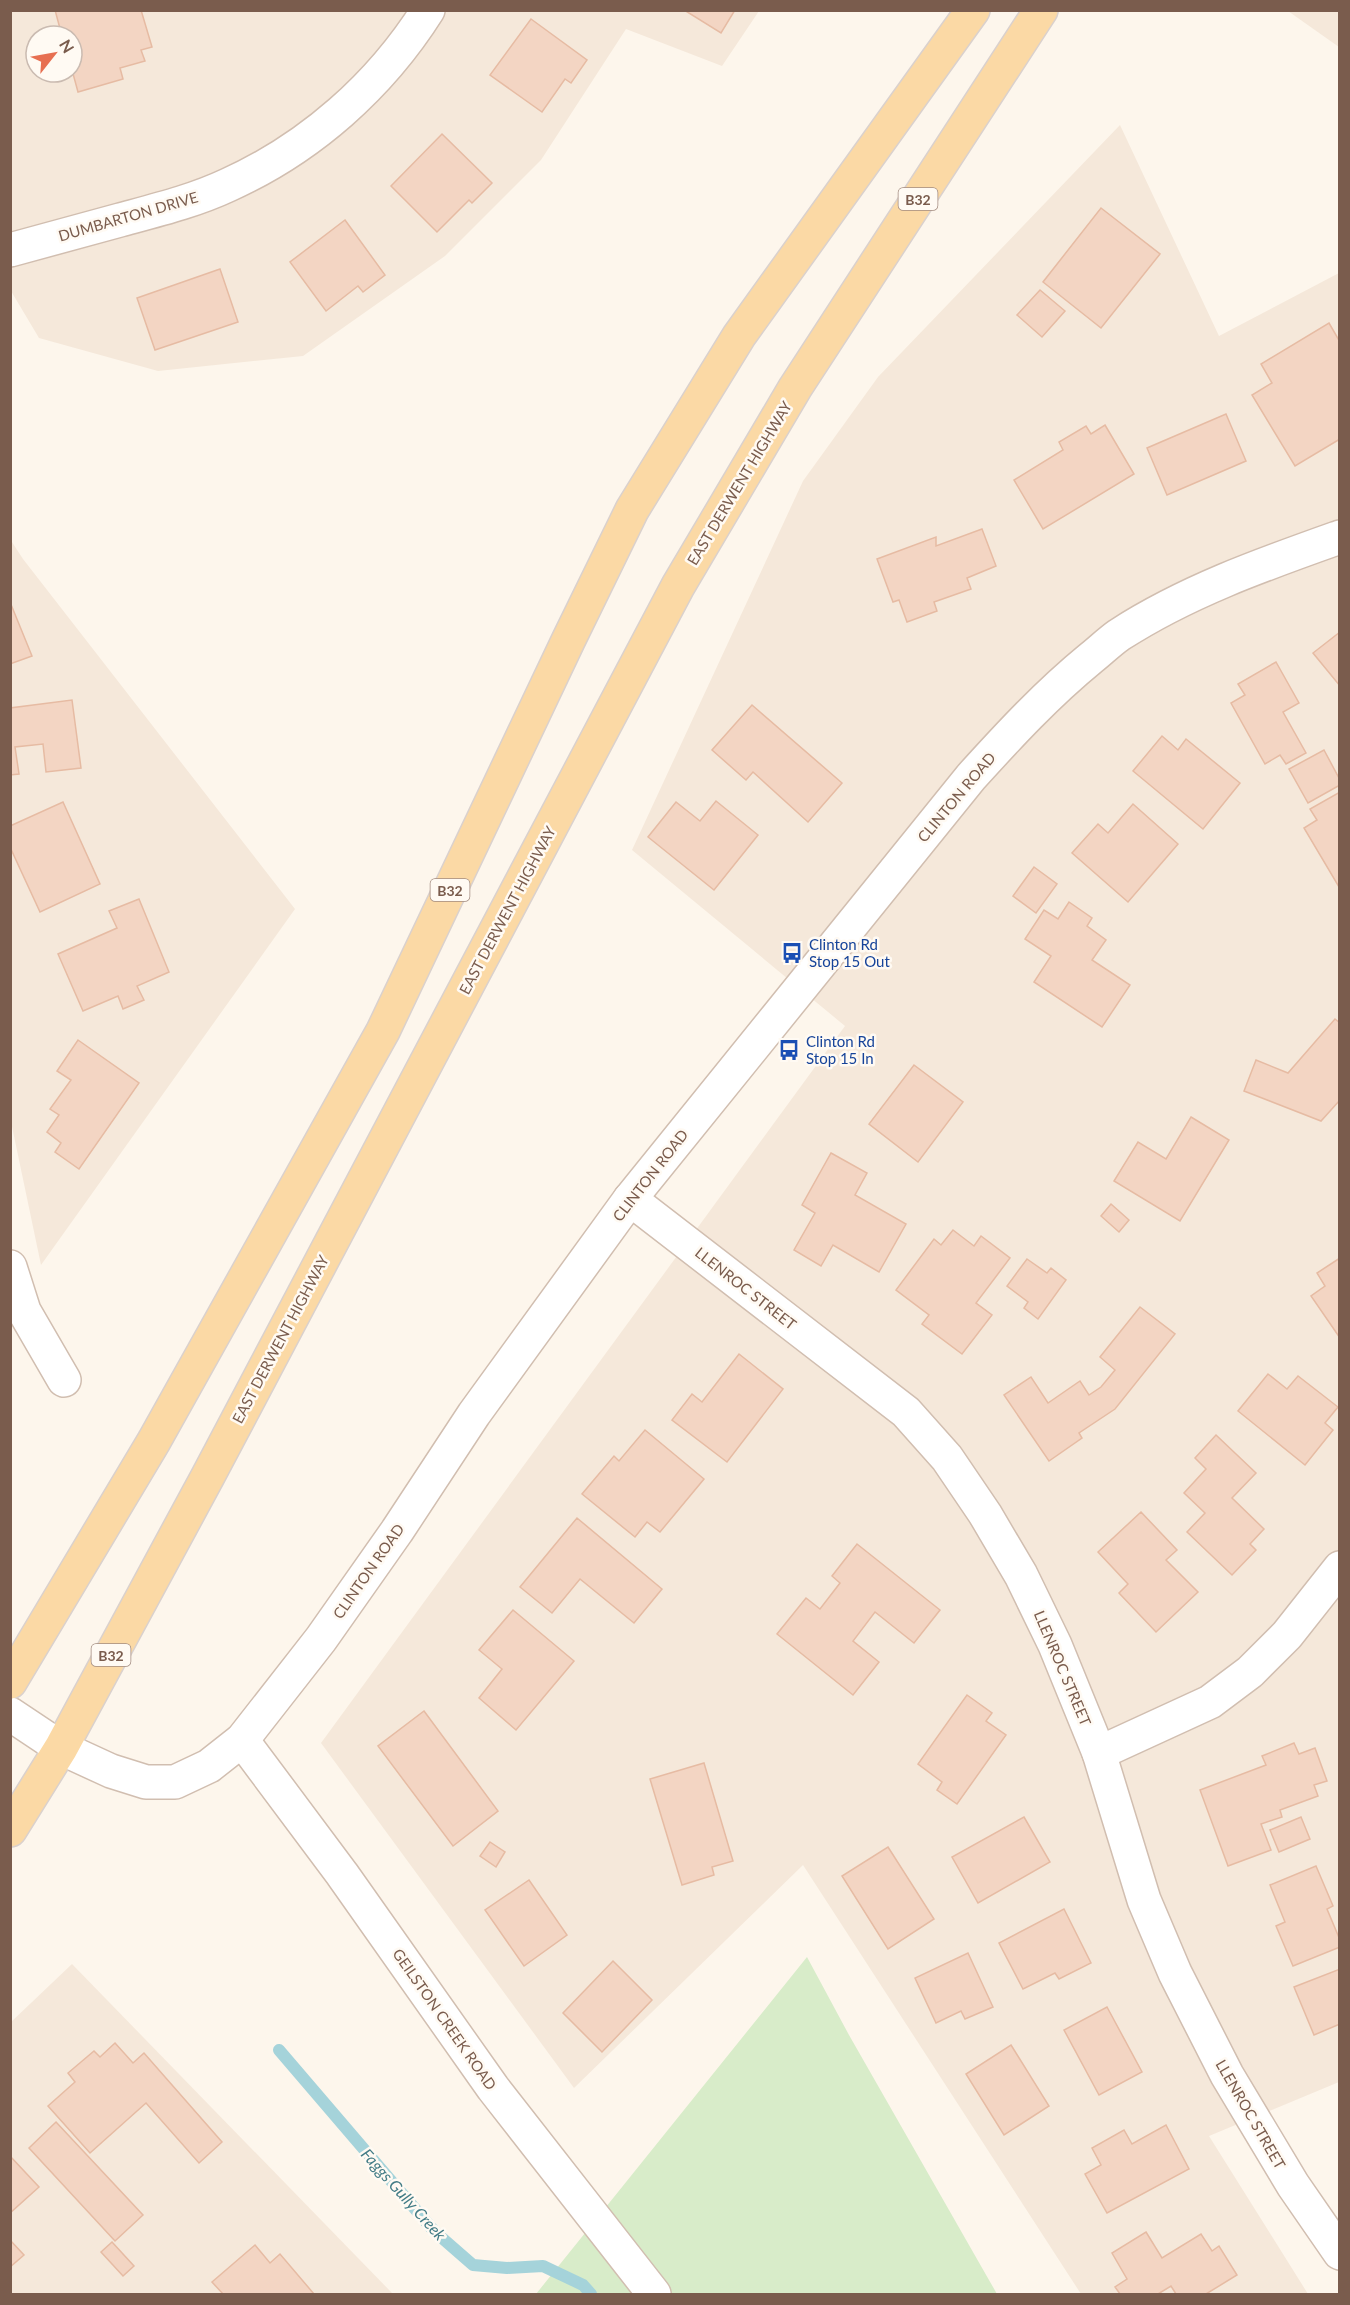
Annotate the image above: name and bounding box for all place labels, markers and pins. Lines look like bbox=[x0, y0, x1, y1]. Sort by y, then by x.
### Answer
place label: Clinton Rd Stop 15 Out bbox=[809, 935, 890, 970]
bus stop icon: Clinton Rd Stop 15 Out bbox=[780, 941, 804, 965]
place label: Clinton Rd Stop 15 In bbox=[806, 1032, 875, 1067]
bus stop icon: Clinton Rd Stop 15 In bbox=[777, 1038, 801, 1062]

